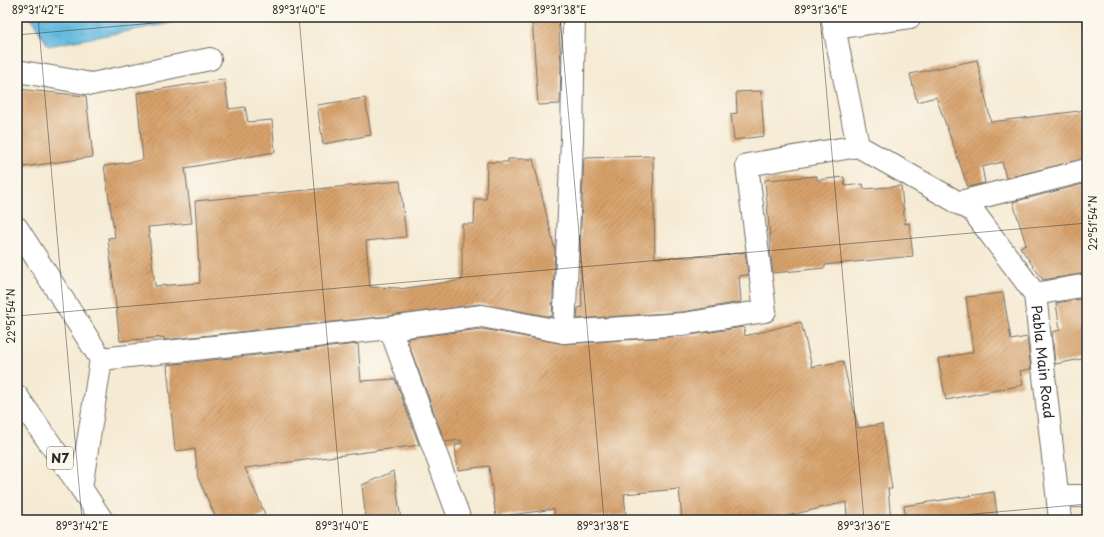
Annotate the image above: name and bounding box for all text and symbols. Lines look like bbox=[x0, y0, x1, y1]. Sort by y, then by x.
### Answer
text: 89°31'42"E bbox=[12, 2, 64, 17]
text: 89°31'40"E bbox=[272, 2, 326, 17]
text: 89°31'38"E bbox=[534, 2, 586, 17]
text: 89°31'36"E bbox=[794, 2, 848, 17]
text: 22°51'54"N bbox=[1085, 195, 1100, 251]
text: 22°51'54"N bbox=[3, 288, 18, 344]
street label: Pabla Main Road bbox=[1026, 304, 1060, 420]
road number: N7 bbox=[47, 447, 73, 469]
text: 89°31'42"E bbox=[56, 518, 108, 533]
text: 89°31'40"E bbox=[315, 518, 369, 533]
text: 89°31'38"E bbox=[577, 518, 629, 533]
text: 89°31'36"E bbox=[837, 518, 891, 533]

